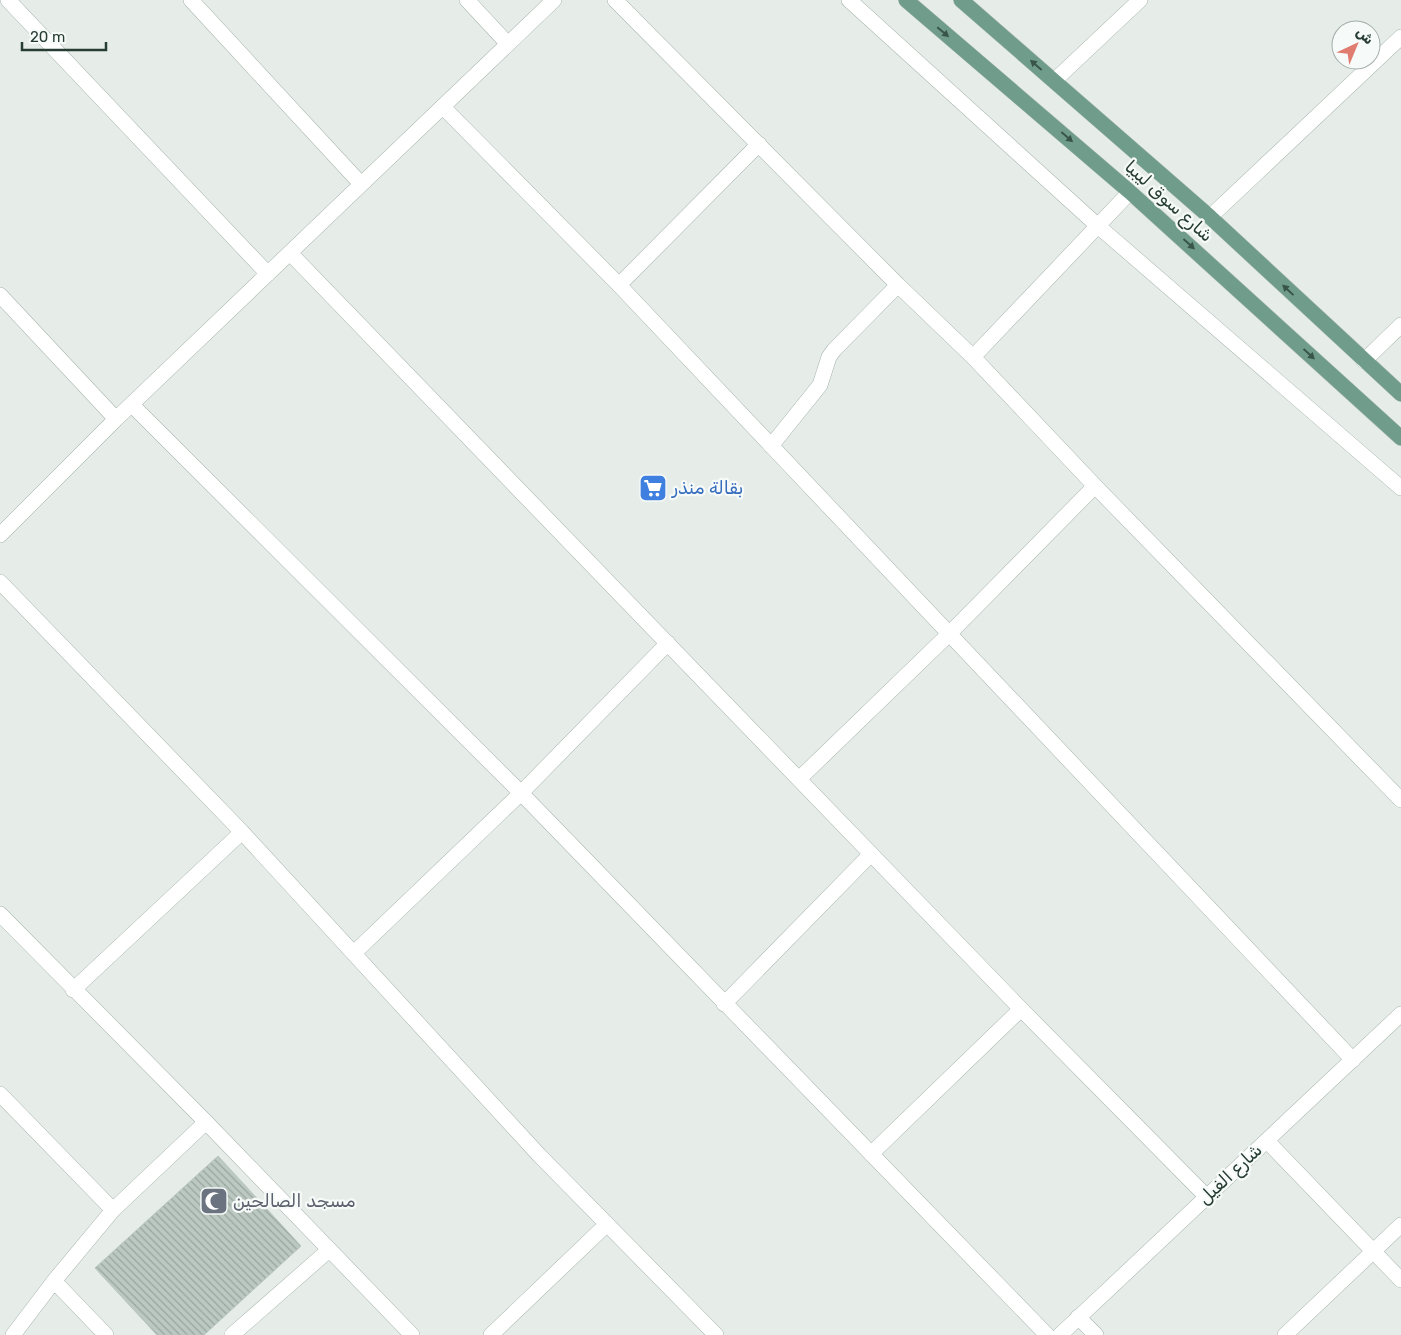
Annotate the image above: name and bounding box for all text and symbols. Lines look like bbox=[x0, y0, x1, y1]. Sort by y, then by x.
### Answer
scale bar bbox=[22, 20, 106, 52]
north arrow bbox=[1331, 20, 1381, 70]
text: ش bbox=[1352, 24, 1377, 48]
one-way arrow bbox=[936, 26, 949, 37]
text: 20 m bbox=[30, 28, 65, 46]
one-way arrow bbox=[1031, 59, 1043, 71]
one-way arrow bbox=[1060, 131, 1072, 143]
street label: شارع سوق ليبيا bbox=[1120, 156, 1218, 247]
one-way arrow bbox=[1183, 238, 1195, 250]
one-way arrow bbox=[1282, 284, 1294, 296]
one-way arrow bbox=[1302, 348, 1314, 360]
supermarket icon: بقالة منذر bbox=[638, 473, 668, 503]
place label: بقالة منذر bbox=[671, 477, 743, 499]
street label: شارع الفيل bbox=[1193, 1139, 1267, 1210]
mosque icon: مسجد الصالحين bbox=[199, 1186, 229, 1216]
place label: مسجد الصالحين bbox=[233, 1190, 356, 1212]

